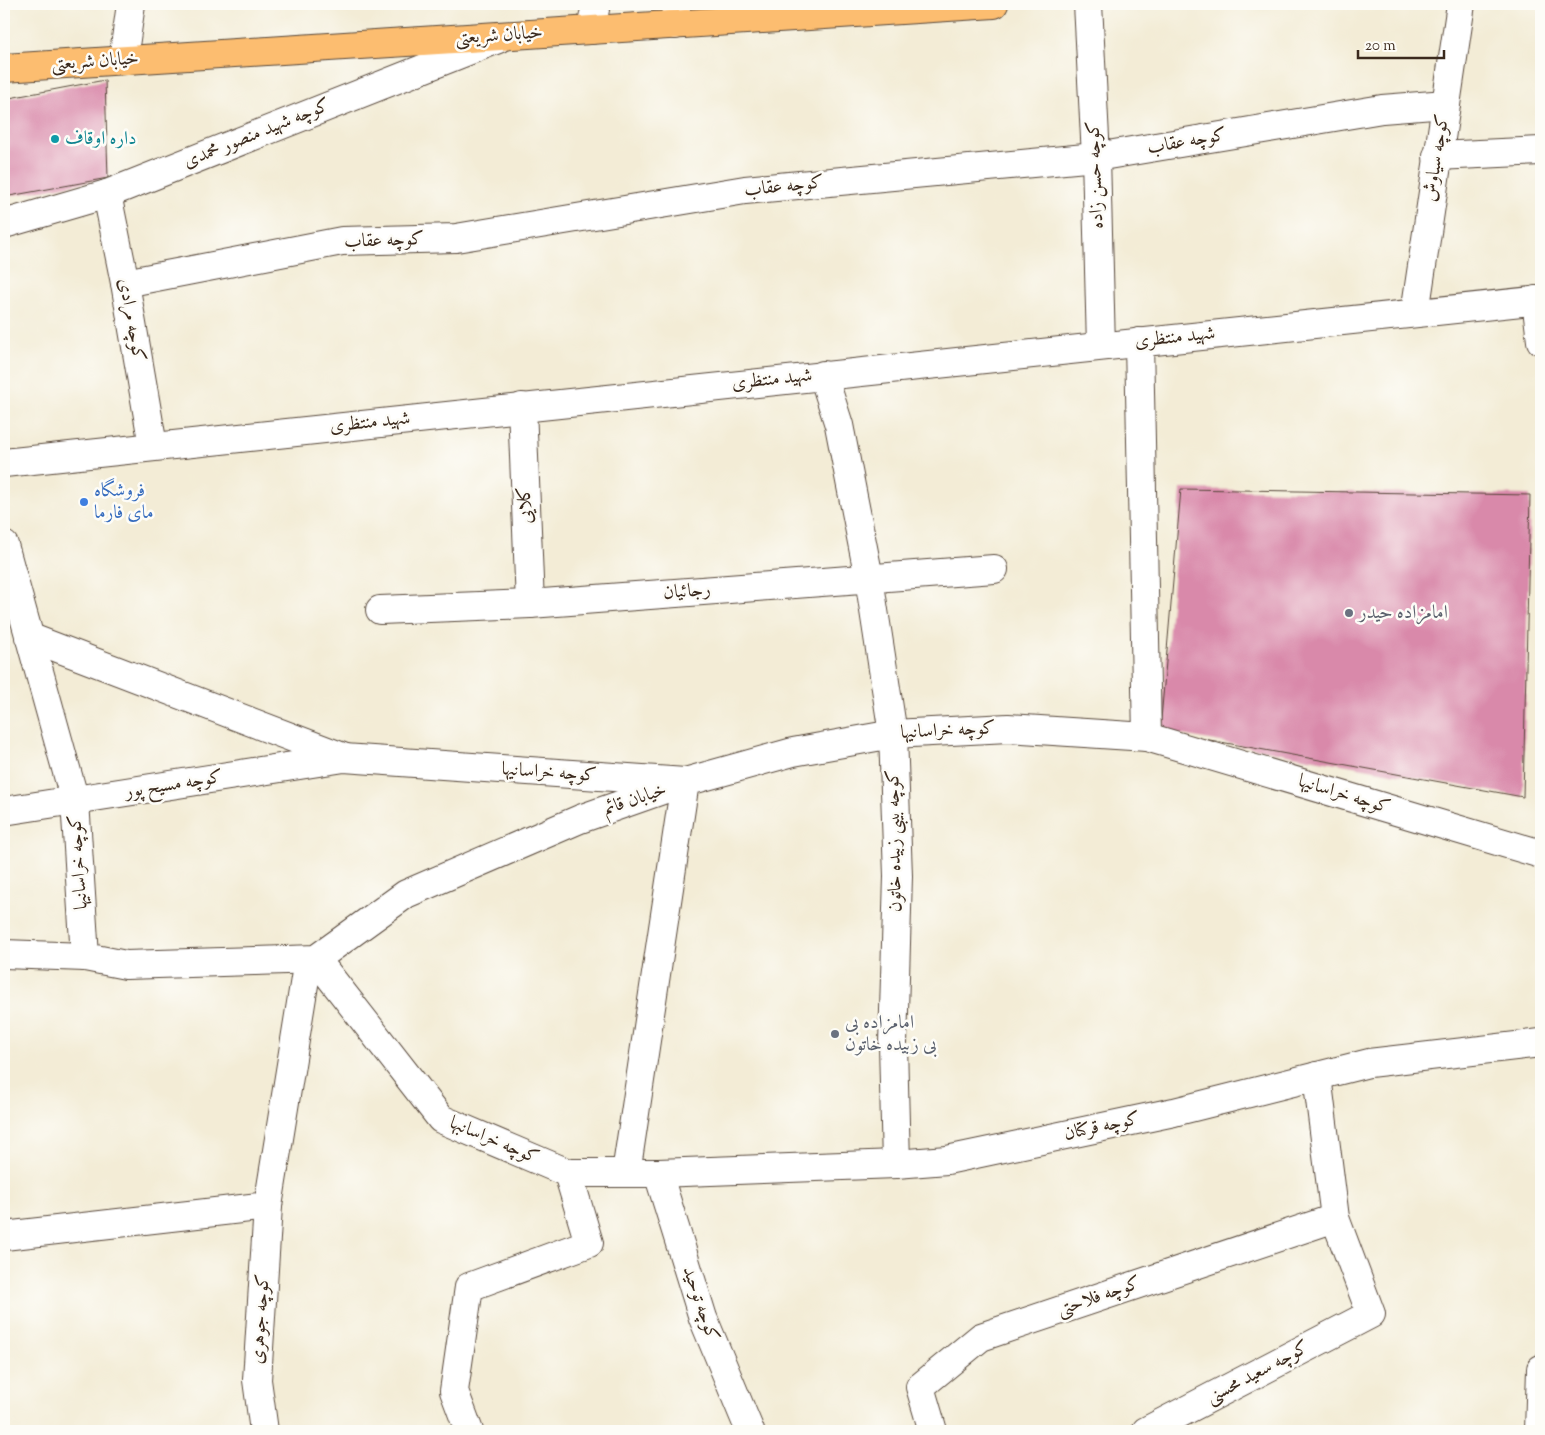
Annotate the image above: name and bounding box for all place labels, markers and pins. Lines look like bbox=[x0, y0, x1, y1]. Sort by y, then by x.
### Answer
place label: داره اوقاف bbox=[65, 126, 137, 153]
marker: داره اوقاف bbox=[49, 133, 61, 145]
place label: فروشگاه مای فارما bbox=[94, 477, 154, 527]
marker: فروشگاه مای فارما bbox=[78, 496, 90, 508]
place label: امامزاده حیدر bbox=[1357, 600, 1448, 627]
marker: امامزاده حیدر bbox=[1343, 607, 1355, 619]
place label: امامزاده بی بی زبیده خاتون bbox=[845, 1010, 937, 1059]
marker: امامزاده بی بی زبیده خاتون bbox=[829, 1028, 841, 1040]

